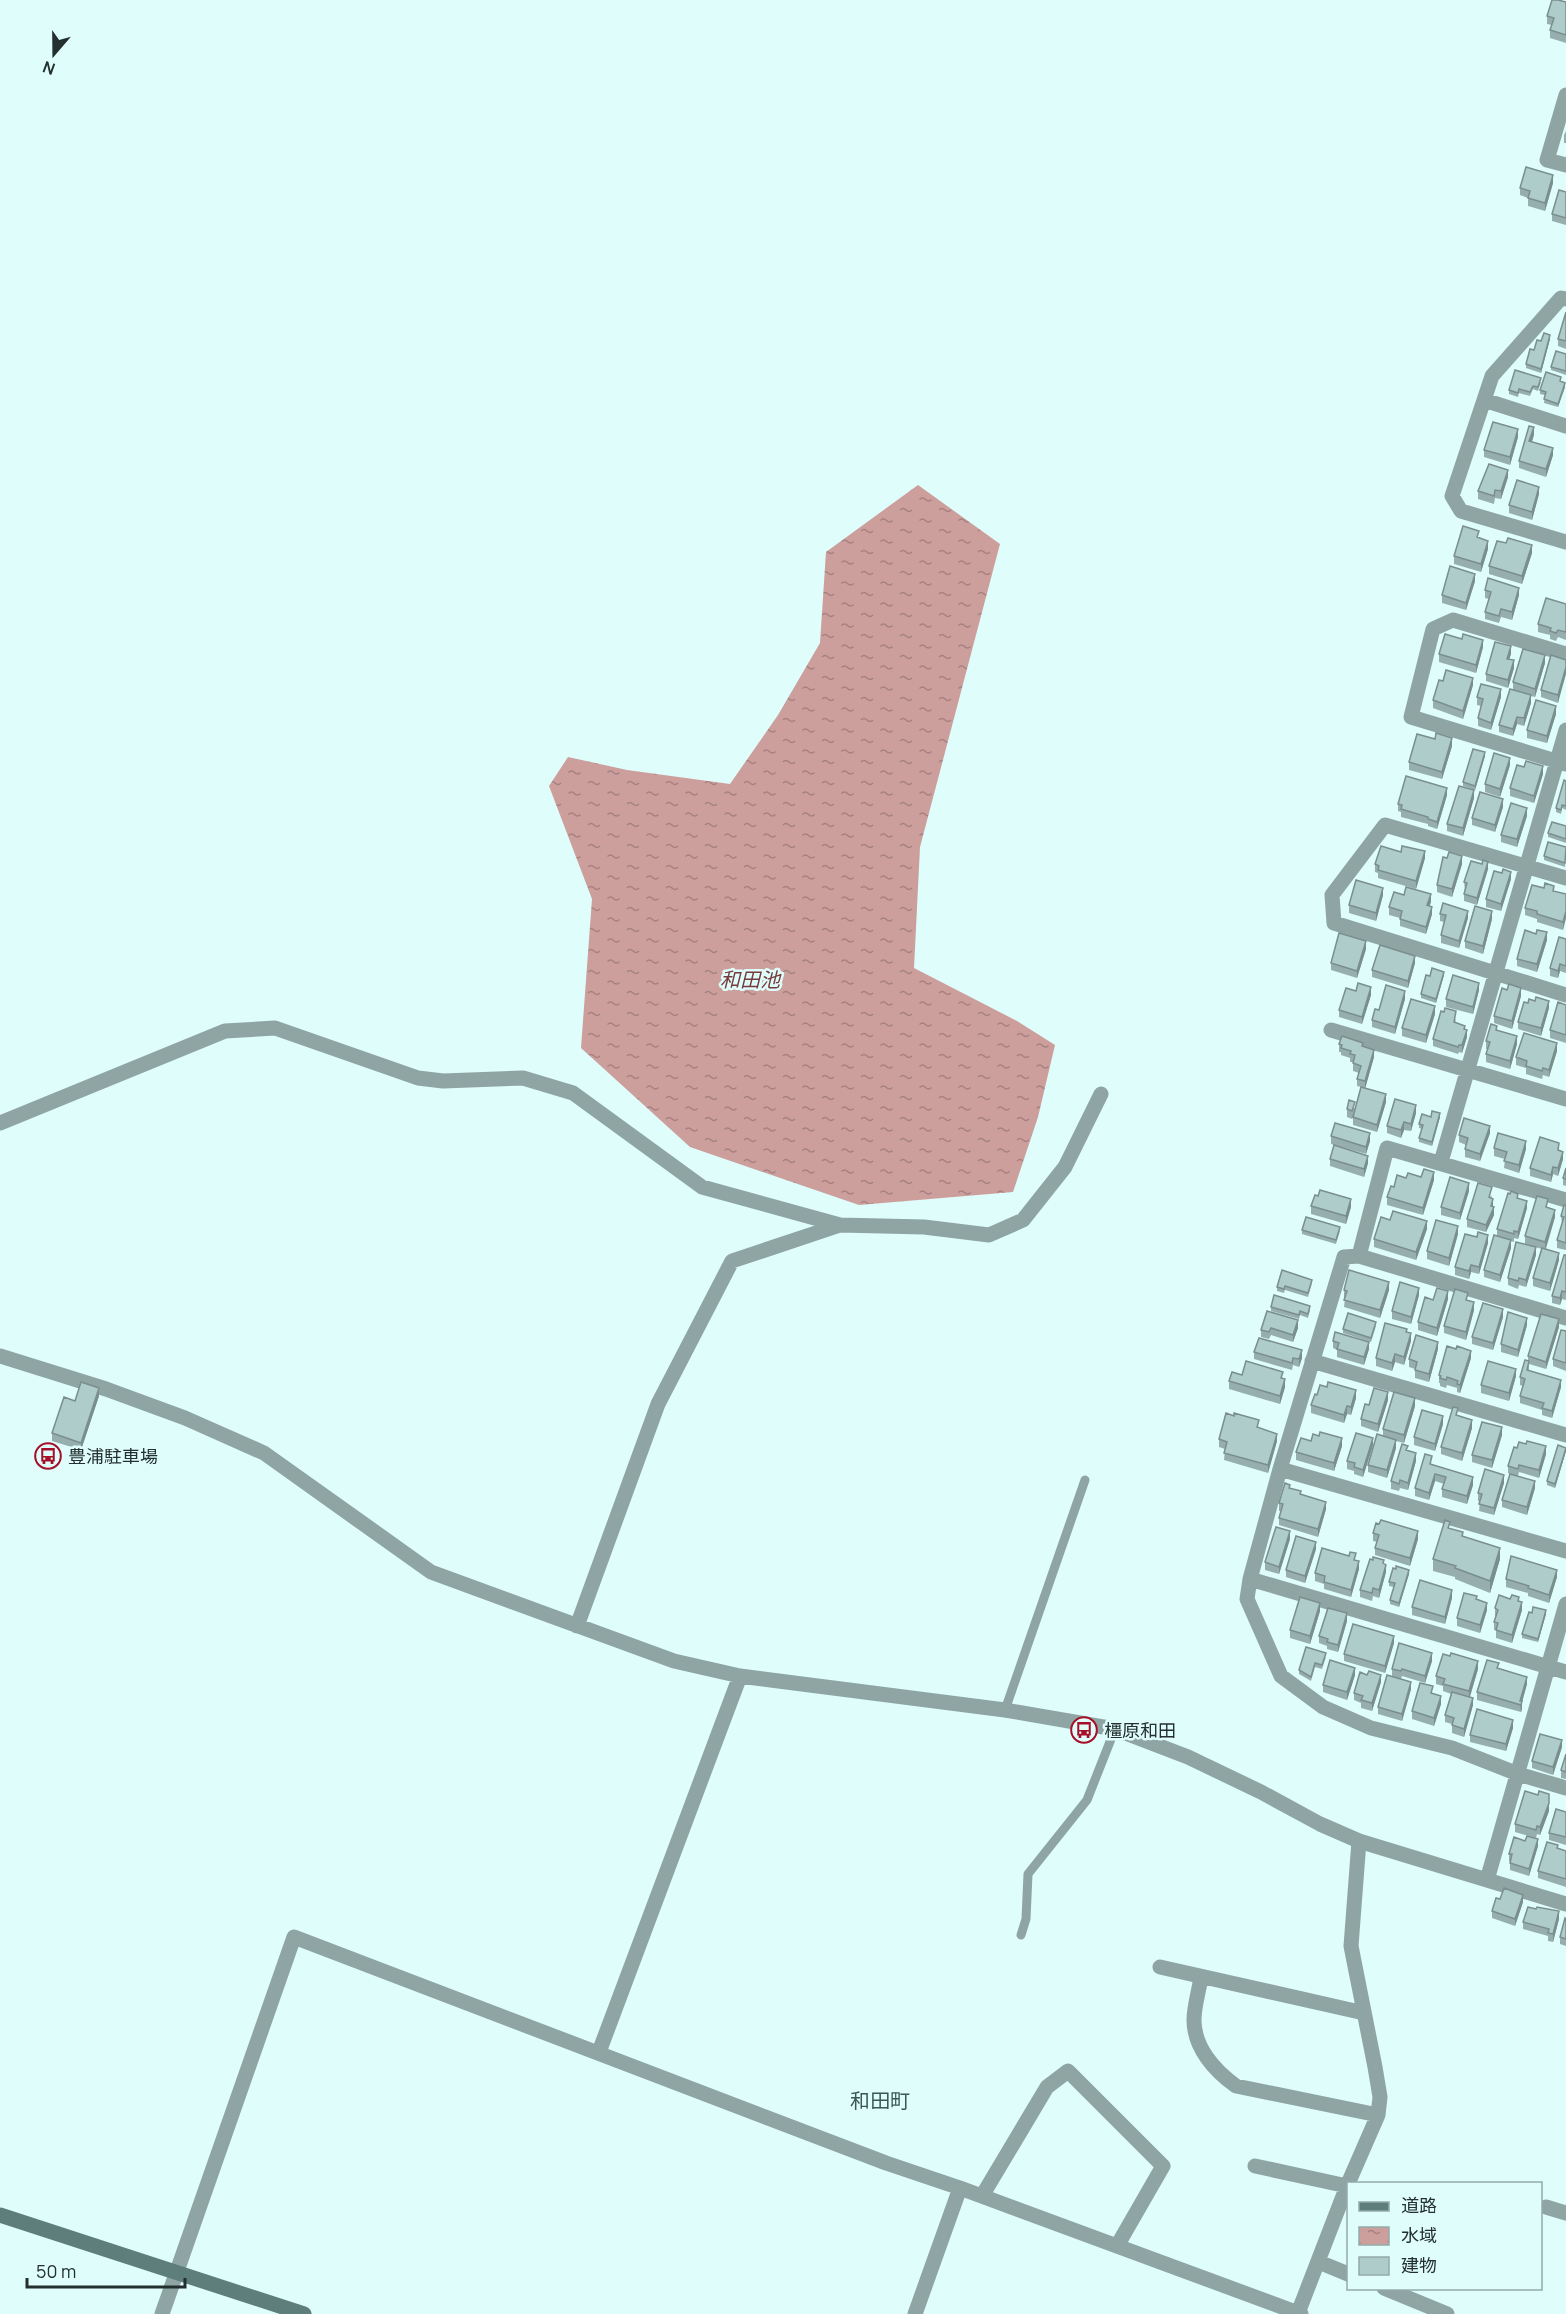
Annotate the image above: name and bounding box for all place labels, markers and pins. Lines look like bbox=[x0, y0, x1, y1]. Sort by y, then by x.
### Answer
bus stop icon: 豊浦駐車場 bbox=[33, 1441, 63, 1471]
place label: 豊浦駐車場 bbox=[68, 1444, 158, 1468]
bus stop icon: 橿原和田 bbox=[1069, 1715, 1099, 1745]
place label: 橿原和田 bbox=[1104, 1718, 1176, 1742]

